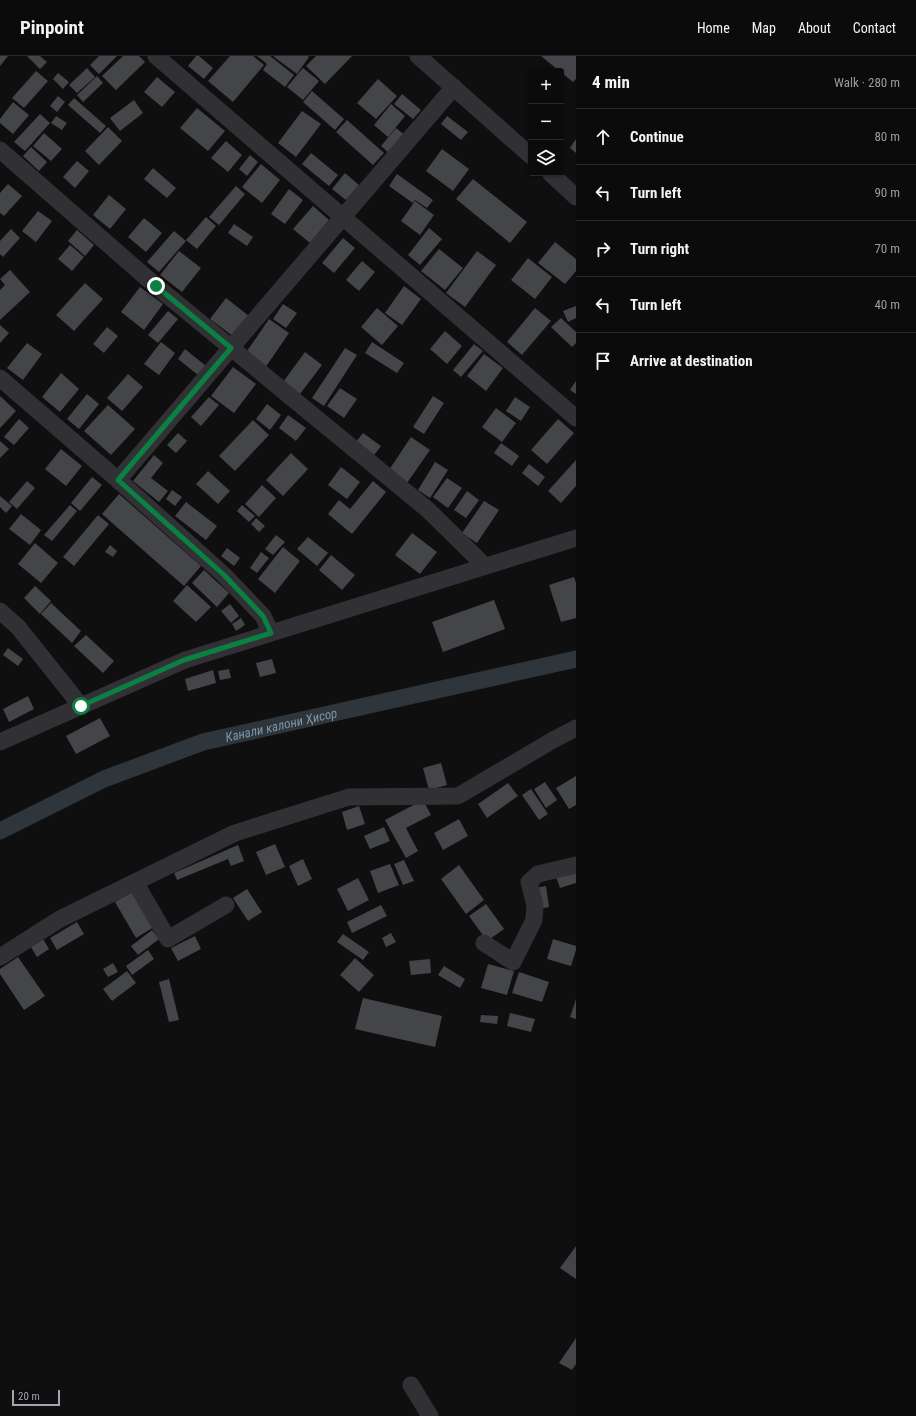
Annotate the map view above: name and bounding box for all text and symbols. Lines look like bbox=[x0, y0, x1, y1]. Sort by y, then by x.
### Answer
text: Pinpoint bbox=[20, 16, 84, 39]
text: Home bbox=[697, 20, 730, 36]
text: Map bbox=[752, 20, 776, 36]
text: About bbox=[798, 20, 831, 36]
text: Contact bbox=[853, 20, 896, 36]
map controls bbox=[528, 68, 564, 176]
button: + bbox=[528, 68, 564, 104]
text: 4 min bbox=[592, 72, 630, 92]
text: Walk · 280 m bbox=[834, 75, 900, 90]
button: − bbox=[528, 104, 564, 140]
icon: ahead bbox=[592, 126, 614, 148]
text: Continue bbox=[630, 128, 684, 146]
text: 80 m bbox=[874, 129, 900, 144]
button: layers bbox=[528, 140, 564, 176]
icon: left bbox=[592, 182, 614, 204]
text: Turn left bbox=[630, 184, 681, 202]
text: 90 m bbox=[874, 185, 900, 200]
icon: right bbox=[592, 238, 614, 260]
text: Turn right bbox=[630, 240, 689, 258]
text: 70 m bbox=[874, 241, 900, 256]
route end bbox=[147, 277, 165, 295]
icon: left bbox=[592, 294, 614, 316]
text: Turn left bbox=[630, 296, 681, 314]
text: 40 m bbox=[874, 297, 900, 312]
icon: arrive bbox=[592, 350, 614, 372]
text: Arrive at destination bbox=[630, 352, 753, 370]
route start bbox=[72, 697, 90, 715]
water label: Канали калони Ҳисор bbox=[224, 705, 339, 745]
scale bar bbox=[12, 1388, 60, 1407]
text: 20 m bbox=[18, 1390, 40, 1403]

